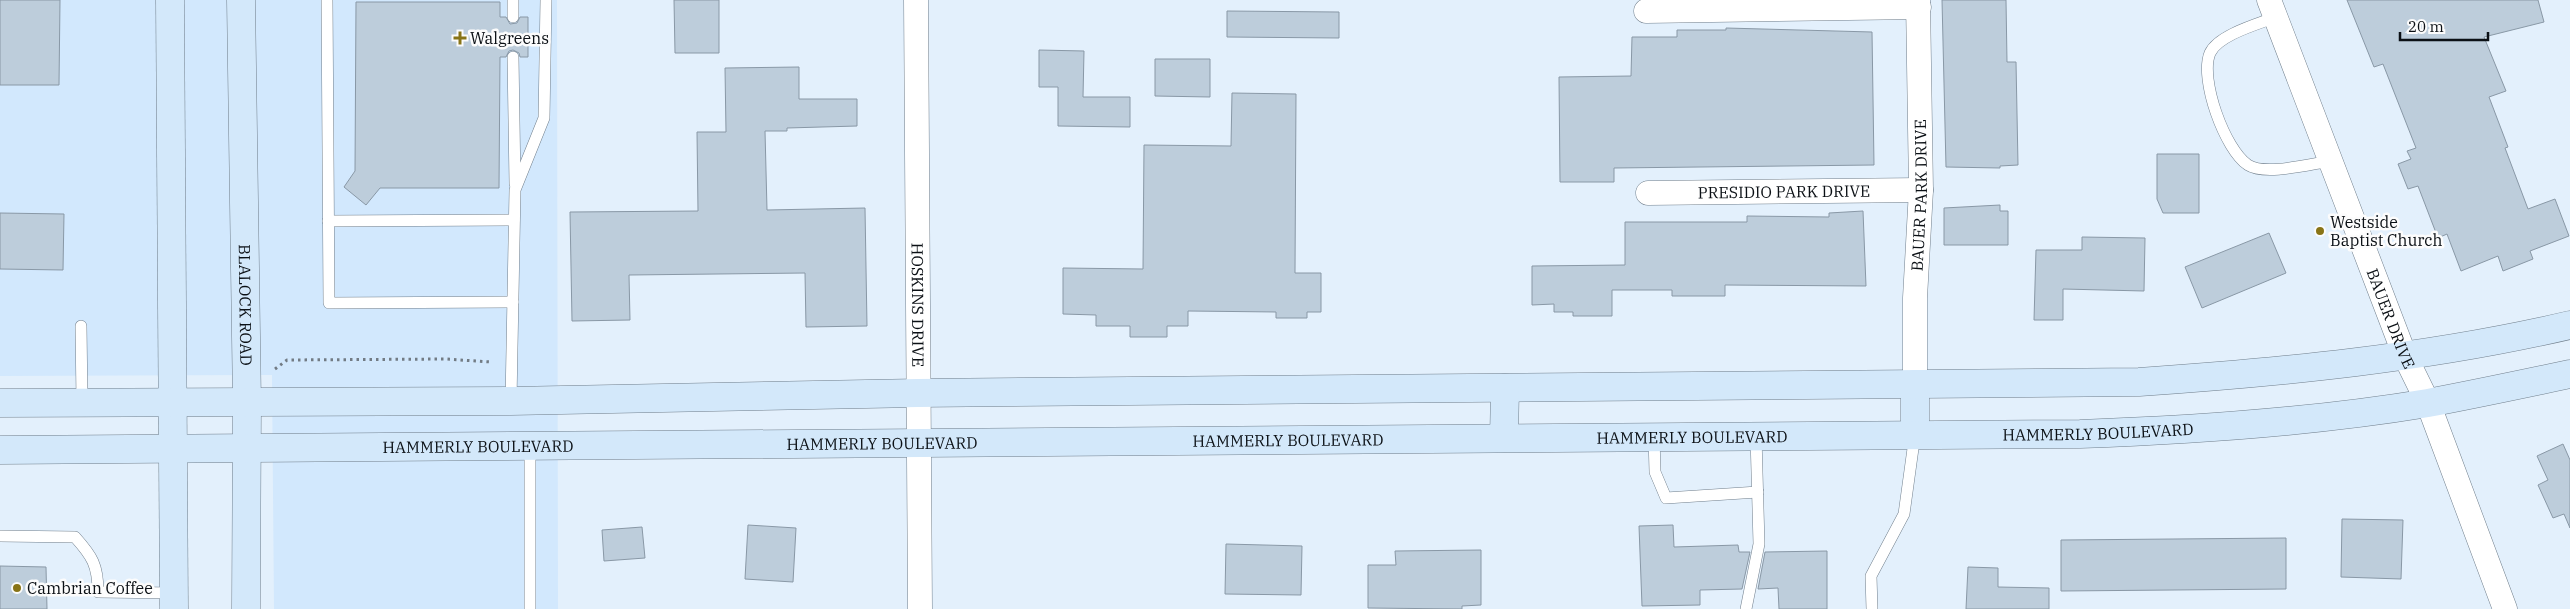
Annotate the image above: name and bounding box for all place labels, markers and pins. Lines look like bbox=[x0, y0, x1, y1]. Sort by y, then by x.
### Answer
place label: Walgreens bbox=[470, 28, 549, 48]
marker: Walgreens bbox=[454, 32, 466, 44]
place label: Westside Baptist Church bbox=[2330, 212, 2443, 250]
marker: Westside Baptist Church bbox=[2314, 225, 2326, 237]
place label: Cambrian Coffee bbox=[27, 578, 153, 598]
marker: Cambrian Coffee bbox=[11, 582, 23, 594]

